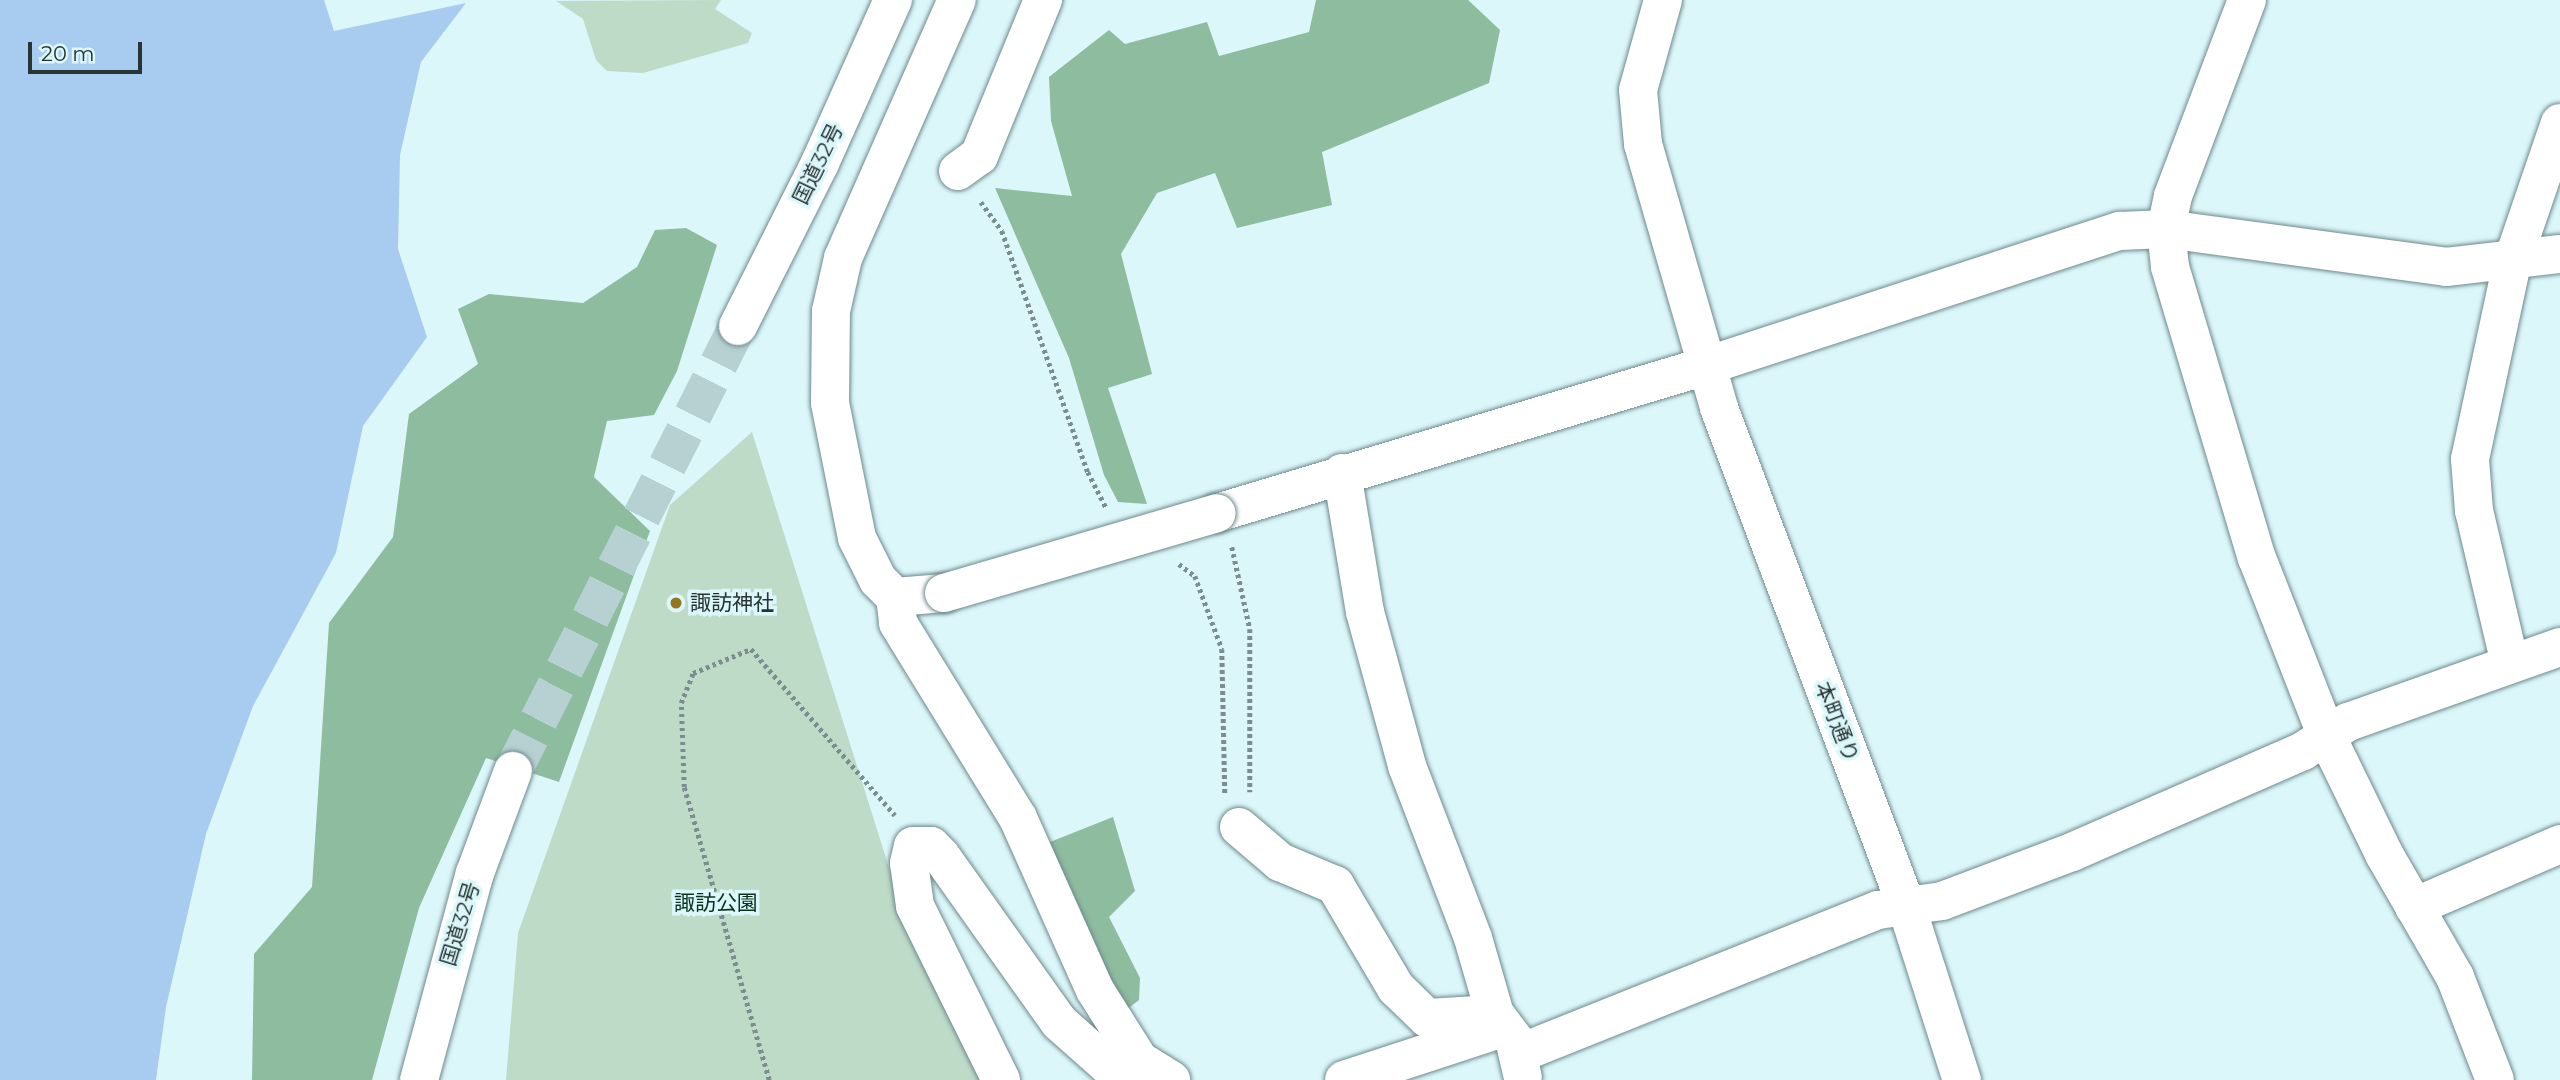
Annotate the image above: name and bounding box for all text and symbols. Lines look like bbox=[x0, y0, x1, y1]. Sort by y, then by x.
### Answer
scale bar bbox=[32, 28, 145, 72]
text: 20 m bbox=[41, 41, 95, 66]
street label: 国道32号 bbox=[788, 120, 848, 208]
place label: 諏訪神社 bbox=[690, 590, 774, 616]
marker: 諏訪神社 bbox=[668, 595, 684, 611]
street label: 本町通り bbox=[1810, 678, 1864, 766]
street label: 国道32号 bbox=[435, 879, 485, 969]
park label: 諏訪公園 bbox=[674, 890, 758, 916]

